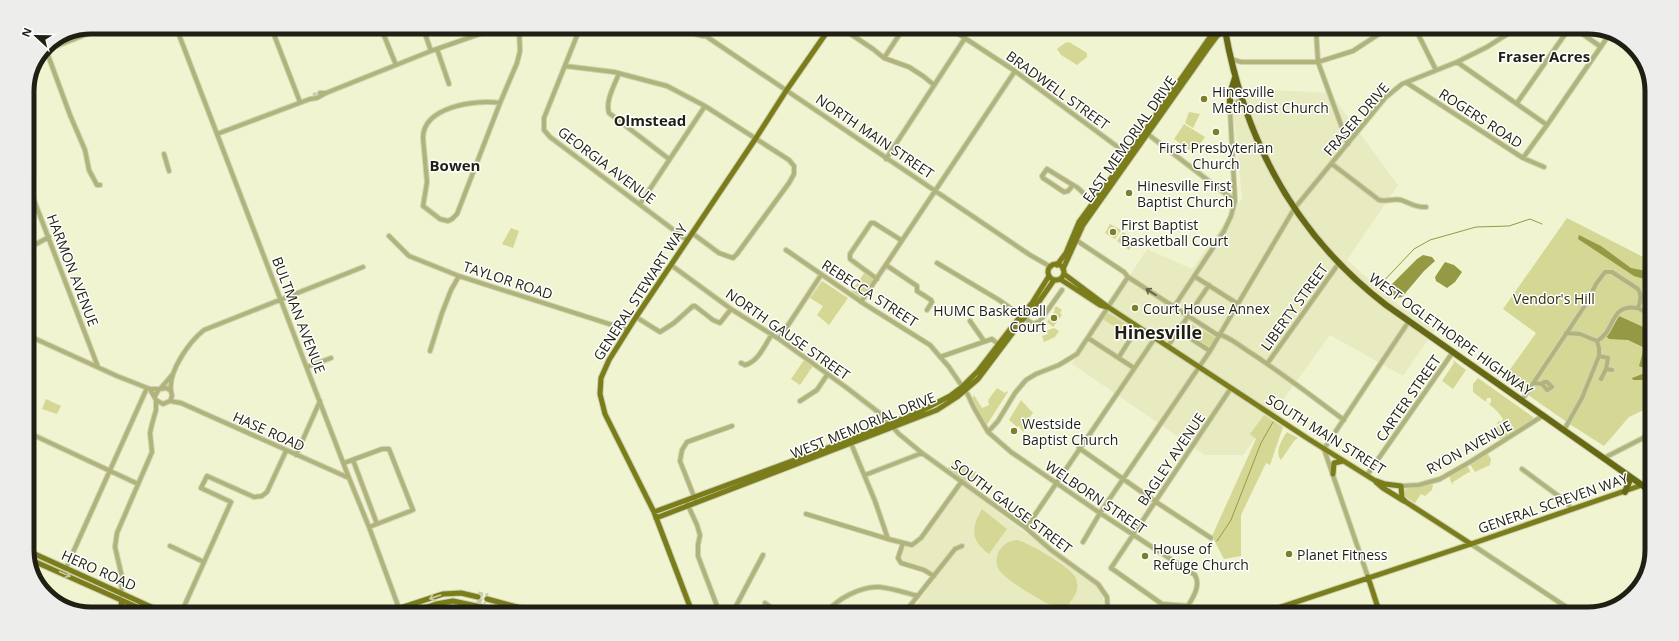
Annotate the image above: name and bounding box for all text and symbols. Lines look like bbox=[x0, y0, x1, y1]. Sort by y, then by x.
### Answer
north arrow bbox=[16, 16, 56, 56]
text: N bbox=[18, 25, 35, 39]
street label: BRADWELL STREET bbox=[1003, 46, 1114, 134]
district label: Fraser Acres bbox=[1498, 46, 1590, 66]
street label: EAST MEMORIAL DRIVE bbox=[1078, 72, 1180, 206]
street label: FRASER DRIVE bbox=[1319, 78, 1393, 160]
place label: Hinesville Methodist Church bbox=[1212, 82, 1329, 117]
street label: ROGERS ROAD bbox=[1436, 84, 1526, 152]
street label: NORTH MAIN STREET bbox=[812, 89, 938, 183]
marker: Hinesville Methodist Church bbox=[1199, 94, 1209, 104]
district label: Olmstead bbox=[614, 110, 686, 130]
street label: GEORGIA AVENUE bbox=[554, 122, 660, 208]
marker: First Presbyterian Church bbox=[1211, 127, 1221, 137]
place label: First Presbyterian Church bbox=[1159, 138, 1273, 173]
district label: Bowen bbox=[430, 155, 480, 175]
place label: Hinesville First Baptist Church bbox=[1137, 176, 1233, 211]
marker: Hinesville First Baptist Church bbox=[1124, 188, 1134, 198]
street label: HARMON AVENUE bbox=[43, 211, 103, 329]
place label: First Baptist Basketball Court bbox=[1121, 215, 1228, 250]
street label: GENERAL STEWART WAY bbox=[589, 220, 691, 364]
marker: First Baptist Basketball Court bbox=[1108, 227, 1118, 237]
street label: BULTMAN AVENUE bbox=[268, 254, 330, 376]
street label: REBECCA STREET bbox=[818, 255, 922, 331]
street label: TAYLOR ROAD bbox=[461, 257, 555, 303]
street label: LIBERTY STREET bbox=[1256, 259, 1332, 354]
street label: WEST OGLETHORPE HIGHWAY bbox=[1365, 268, 1537, 400]
street label: NORTH GAUSE STREET bbox=[722, 284, 854, 384]
one-way arrow bbox=[1146, 288, 1157, 296]
park label: Vendor's Hill bbox=[1513, 289, 1595, 308]
place label: Court House Annex bbox=[1143, 299, 1271, 318]
place label: HUMC Basketball Court bbox=[933, 301, 1046, 336]
marker: Court House Annex bbox=[1130, 303, 1140, 313]
marker: HUMC Basketball Court bbox=[1049, 313, 1059, 323]
district label: Hinesville bbox=[1114, 320, 1202, 344]
street label: CARTER STREET bbox=[1371, 351, 1445, 445]
street label: WEST MEMORIAL DRIVE bbox=[788, 387, 938, 463]
street label: SOUTH MAIN STREET bbox=[1263, 390, 1389, 479]
street label: HASE ROAD bbox=[230, 407, 308, 455]
street label: BAGLEY AVENUE bbox=[1133, 409, 1209, 509]
place label: Westside Baptist Church bbox=[1022, 414, 1118, 449]
street label: RYON AVENUE bbox=[1423, 416, 1515, 478]
marker: Westside Baptist Church bbox=[1009, 426, 1019, 436]
street label: SOUTH GAUSE STREET bbox=[948, 454, 1076, 558]
street label: WELBORN STREET bbox=[1042, 456, 1150, 538]
street label: GENERAL SCREVEN WAY bbox=[1475, 468, 1631, 538]
place label: House of Refuge Church bbox=[1153, 539, 1249, 574]
street label: HERO ROAD bbox=[59, 545, 139, 595]
place label: Planet Fitness bbox=[1297, 545, 1388, 564]
marker: Planet Fitness bbox=[1284, 549, 1294, 559]
marker: House of Refuge Church bbox=[1140, 551, 1150, 561]
one-way arrow bbox=[58, 571, 70, 579]
one-way arrow bbox=[430, 593, 442, 601]

